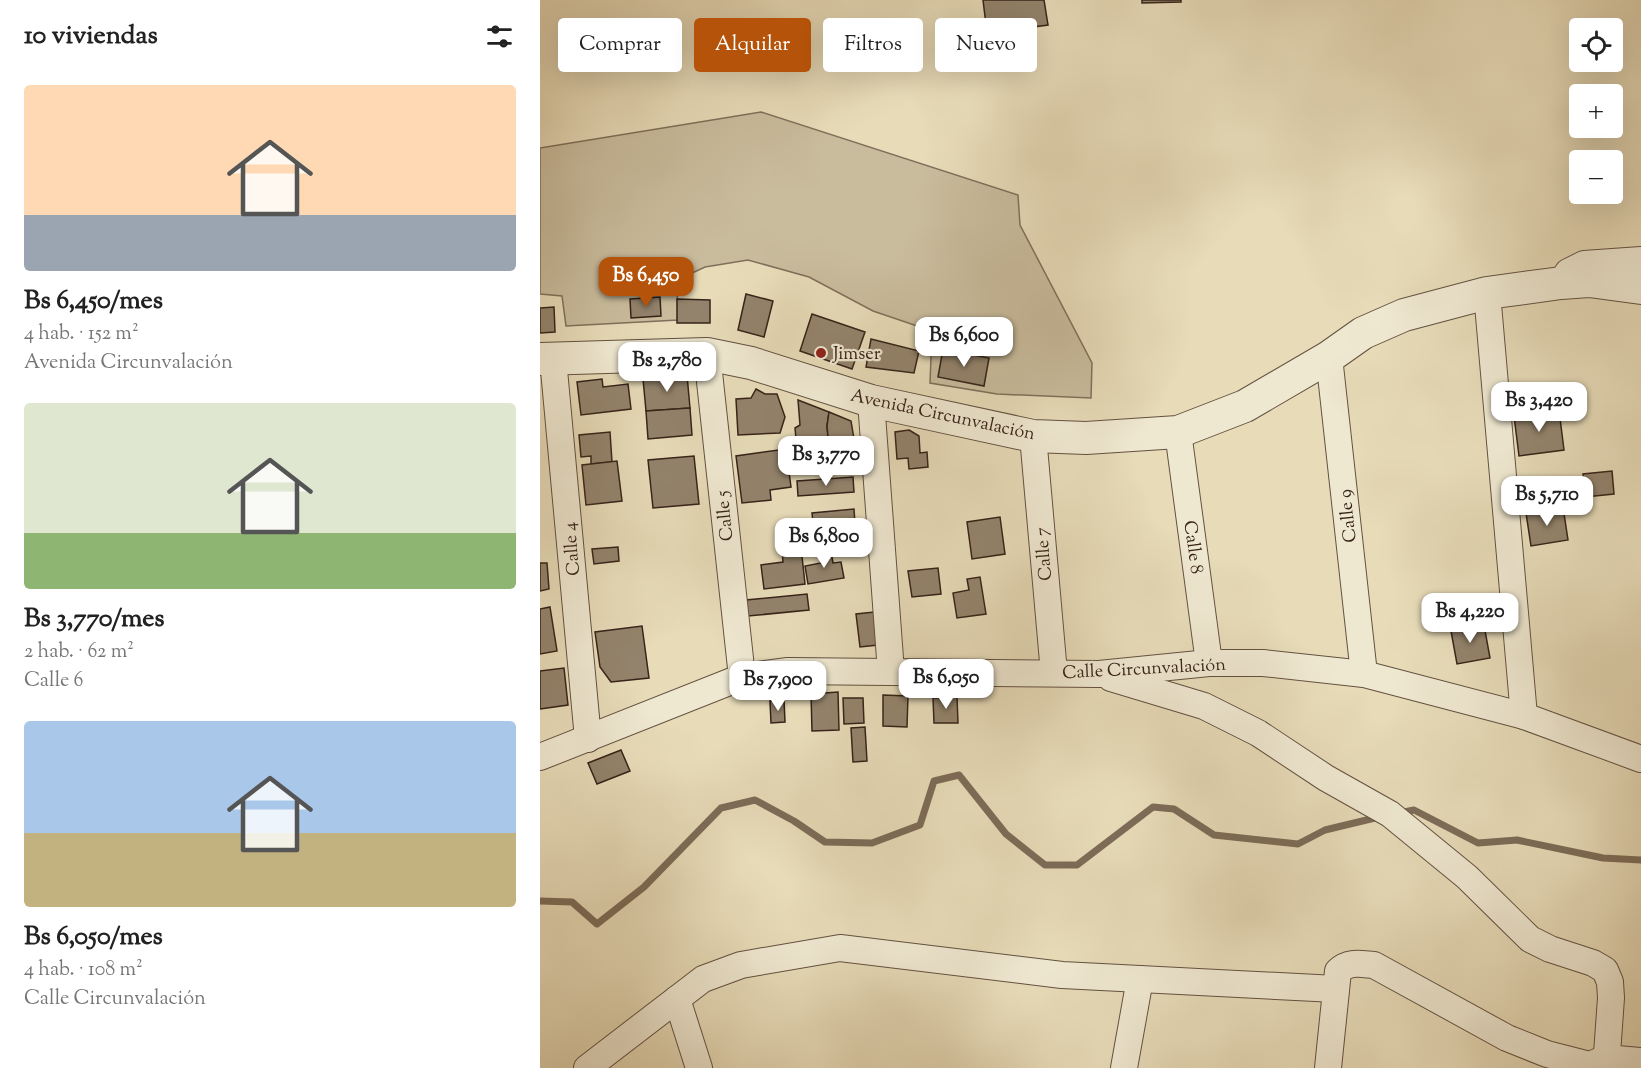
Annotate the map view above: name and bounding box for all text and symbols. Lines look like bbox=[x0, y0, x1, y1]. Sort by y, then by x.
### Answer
text: 10 viviendas bbox=[24, 18, 158, 55]
chip: Comprar bbox=[558, 18, 682, 72]
chip: Alquilar bbox=[694, 18, 811, 72]
chip: Filtros bbox=[823, 18, 923, 72]
chip: Nuevo bbox=[935, 18, 1037, 72]
map controls bbox=[1569, 18, 1623, 204]
button: locate bbox=[1569, 18, 1623, 72]
icon: filters bbox=[483, 20, 516, 53]
button: + bbox=[1569, 84, 1623, 138]
icon: home bbox=[216, 124, 324, 232]
button: − bbox=[1569, 150, 1623, 204]
pin: Bs 6,450 bbox=[584, 257, 708, 308]
text: Bs 6,450 bbox=[613, 262, 679, 291]
text: Bs 6,450/mes bbox=[24, 283, 163, 320]
pin: Bs 6,600 bbox=[902, 317, 1026, 368]
text: 4 hab. · 152 m² bbox=[24, 320, 139, 349]
text: Bs 6,600 bbox=[929, 322, 999, 351]
pin: Bs 2,780 bbox=[605, 342, 729, 393]
place label: Jimser bbox=[832, 342, 881, 368]
marker: Jimser bbox=[814, 346, 828, 360]
text: Bs 2,780 bbox=[632, 347, 702, 376]
text: Avenida Circunvalación bbox=[24, 349, 233, 378]
pin: Bs 3,420 bbox=[1477, 382, 1601, 433]
street label: Avenida Circunvalación bbox=[848, 384, 1038, 448]
text: Bs 3,420 bbox=[1505, 387, 1573, 416]
pin: Bs 3,770 bbox=[764, 436, 888, 487]
text: Bs 3,770 bbox=[792, 441, 860, 470]
icon: home bbox=[216, 442, 324, 550]
pin: Bs 5,710 bbox=[1485, 476, 1609, 527]
text: Bs 5,710 bbox=[1515, 481, 1579, 510]
street label: Calle 9 bbox=[1333, 488, 1365, 544]
street label: Calle 5 bbox=[710, 489, 742, 542]
pin: Bs 6,800 bbox=[762, 518, 886, 569]
street label: Calle 8 bbox=[1175, 519, 1209, 576]
street label: Calle 4 bbox=[558, 521, 588, 577]
text: Bs 6,800 bbox=[789, 523, 859, 552]
street label: Calle 7 bbox=[1030, 526, 1060, 582]
pin: Bs 4,220 bbox=[1408, 593, 1532, 644]
text: Bs 4,220 bbox=[1435, 598, 1505, 627]
text: Bs 3,770/mes bbox=[24, 601, 165, 638]
text: 2 hab. · 62 m² bbox=[24, 638, 134, 667]
street label: Calle Circunvalación bbox=[1062, 653, 1227, 687]
pin: Bs 6,050 bbox=[884, 659, 1008, 710]
pin: Bs 7,900 bbox=[716, 661, 840, 712]
text: Bs 6,050 bbox=[913, 664, 979, 693]
text: Bs 7,900 bbox=[743, 666, 813, 695]
text: Calle 6 bbox=[24, 667, 84, 696]
icon: home bbox=[216, 760, 324, 868]
text: Bs 6,050/mes bbox=[24, 919, 163, 956]
text: 4 hab. · 108 m² bbox=[24, 956, 143, 985]
text: Calle Circunvalación bbox=[24, 985, 206, 1014]

